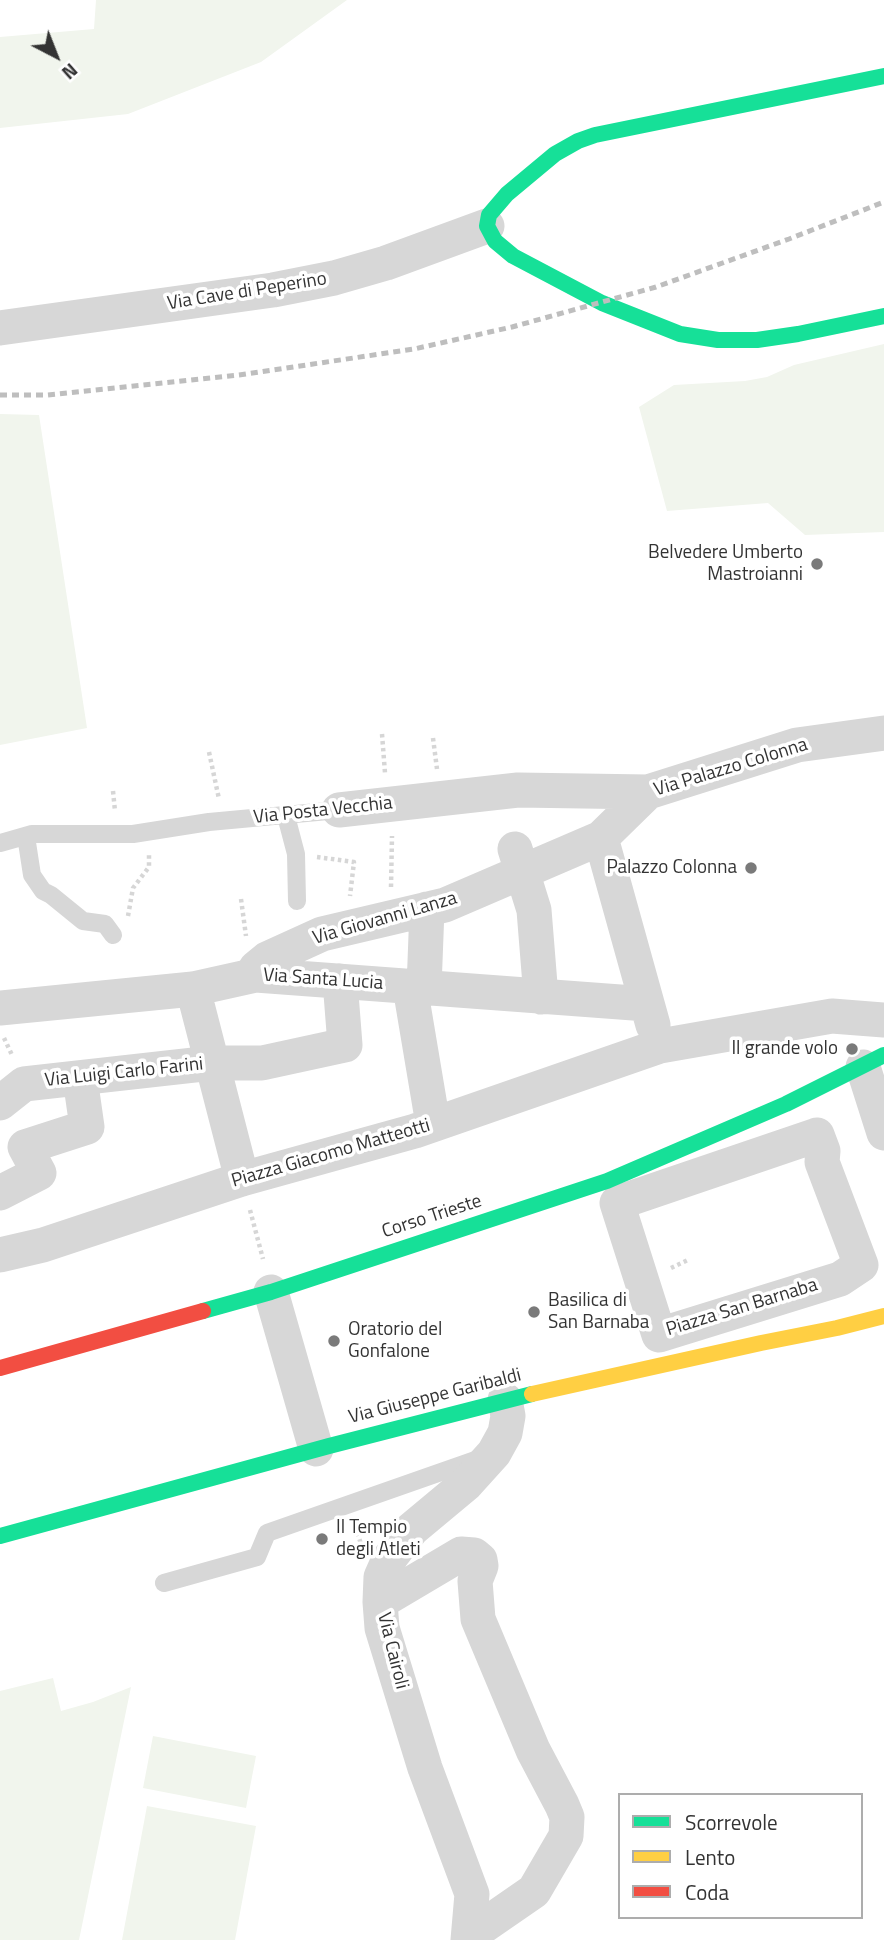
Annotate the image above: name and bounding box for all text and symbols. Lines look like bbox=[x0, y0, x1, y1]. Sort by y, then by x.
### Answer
north arrow bbox=[21, 21, 91, 91]
text: N bbox=[56, 57, 85, 87]
street label: Via Cave di Peperino bbox=[166, 268, 328, 316]
place label: Belvedere Umberto Mastroianni bbox=[648, 542, 803, 586]
marker: Belvedere Umberto Mastroianni bbox=[809, 556, 825, 572]
street label: Via Palazzo Colonna bbox=[651, 734, 811, 802]
street label: Via Posta Vecchia bbox=[252, 792, 394, 830]
place label: Palazzo Colonna bbox=[606, 857, 737, 879]
marker: Palazzo Colonna bbox=[743, 860, 759, 876]
street label: Via Giovanni Lanza bbox=[310, 888, 460, 950]
street label: Via Santa Lucia bbox=[262, 964, 384, 996]
place label: Il grande volo bbox=[731, 1038, 838, 1060]
marker: Il grande volo bbox=[844, 1041, 860, 1057]
street label: Via Luigi Carlo Farini bbox=[44, 1053, 204, 1093]
street label: Piazza Giacomo Matteotti bbox=[229, 1115, 433, 1193]
street label: Corso Trieste bbox=[379, 1190, 485, 1244]
street label: Piazza San Barnaba bbox=[664, 1274, 820, 1342]
place label: Basilica di San Barnaba bbox=[548, 1290, 649, 1334]
marker: Basilica di San Barnaba bbox=[526, 1304, 542, 1320]
place label: Oratorio del Gonfalone bbox=[348, 1319, 442, 1363]
marker: Oratorio del Gonfalone bbox=[326, 1333, 342, 1349]
street label: Via Giuseppe Garibaldi bbox=[346, 1365, 524, 1429]
place label: Il Tempio degli Atleti bbox=[336, 1517, 421, 1561]
marker: Il Tempio degli Atleti bbox=[314, 1531, 330, 1547]
street label: Via Cairoli bbox=[372, 1610, 412, 1692]
legend bbox=[618, 1793, 863, 1919]
text: Scorrevole bbox=[685, 1806, 778, 1838]
text: Lento bbox=[685, 1841, 735, 1873]
text: Coda bbox=[685, 1876, 729, 1908]

